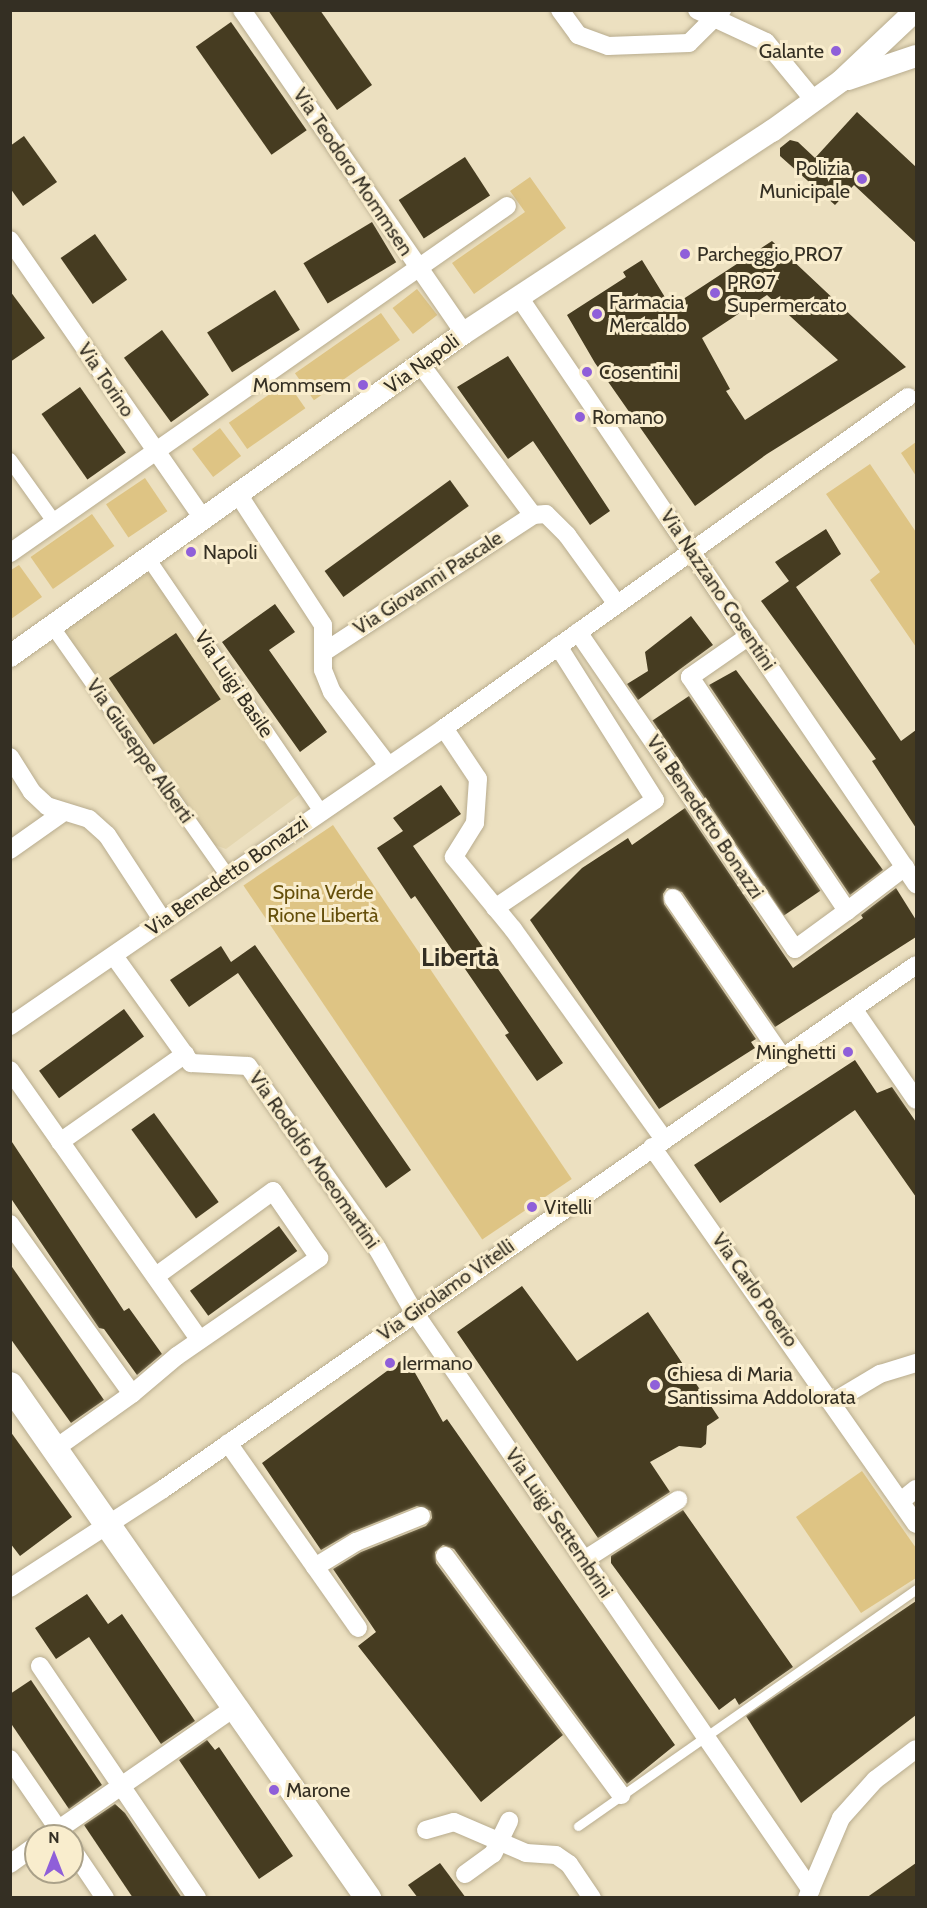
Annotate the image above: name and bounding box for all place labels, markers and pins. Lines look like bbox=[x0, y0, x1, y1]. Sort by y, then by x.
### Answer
place label: Galante bbox=[759, 39, 824, 63]
marker: Galante bbox=[829, 44, 843, 58]
place label: Polizia Municipale bbox=[759, 156, 850, 203]
marker: Polizia Municipale bbox=[855, 172, 869, 186]
place label: Parcheggio PRO7 bbox=[697, 242, 843, 266]
marker: Parcheggio PRO7 bbox=[678, 247, 692, 261]
place label: PRO7 Supermercato bbox=[727, 270, 847, 317]
marker: PRO7 Supermercato bbox=[708, 286, 722, 300]
place label: Farmacia Mercaldo bbox=[609, 290, 687, 337]
marker: Farmacia Mercaldo bbox=[590, 307, 604, 321]
place label: Cosentini bbox=[599, 360, 678, 384]
marker: Cosentini bbox=[580, 365, 594, 379]
place label: Mommsem bbox=[253, 373, 351, 397]
marker: Mommsem bbox=[356, 378, 370, 392]
place label: Romano bbox=[592, 405, 664, 429]
marker: Romano bbox=[573, 410, 587, 424]
place label: Napoli bbox=[203, 540, 258, 564]
marker: Napoli bbox=[184, 545, 198, 559]
place label: Minghetti bbox=[756, 1040, 836, 1064]
marker: Minghetti bbox=[841, 1045, 855, 1059]
place label: Vitelli bbox=[544, 1195, 592, 1219]
marker: Vitelli bbox=[525, 1200, 539, 1214]
place label: Iermano bbox=[402, 1351, 473, 1375]
marker: Iermano bbox=[383, 1356, 397, 1370]
place label: Chiesa di Maria Santissima Addolorata bbox=[667, 1362, 856, 1409]
marker: Chiesa di Maria Santissima Addolorata bbox=[648, 1378, 662, 1392]
place label: Marone bbox=[286, 1778, 350, 1802]
marker: Marone bbox=[267, 1783, 281, 1797]

